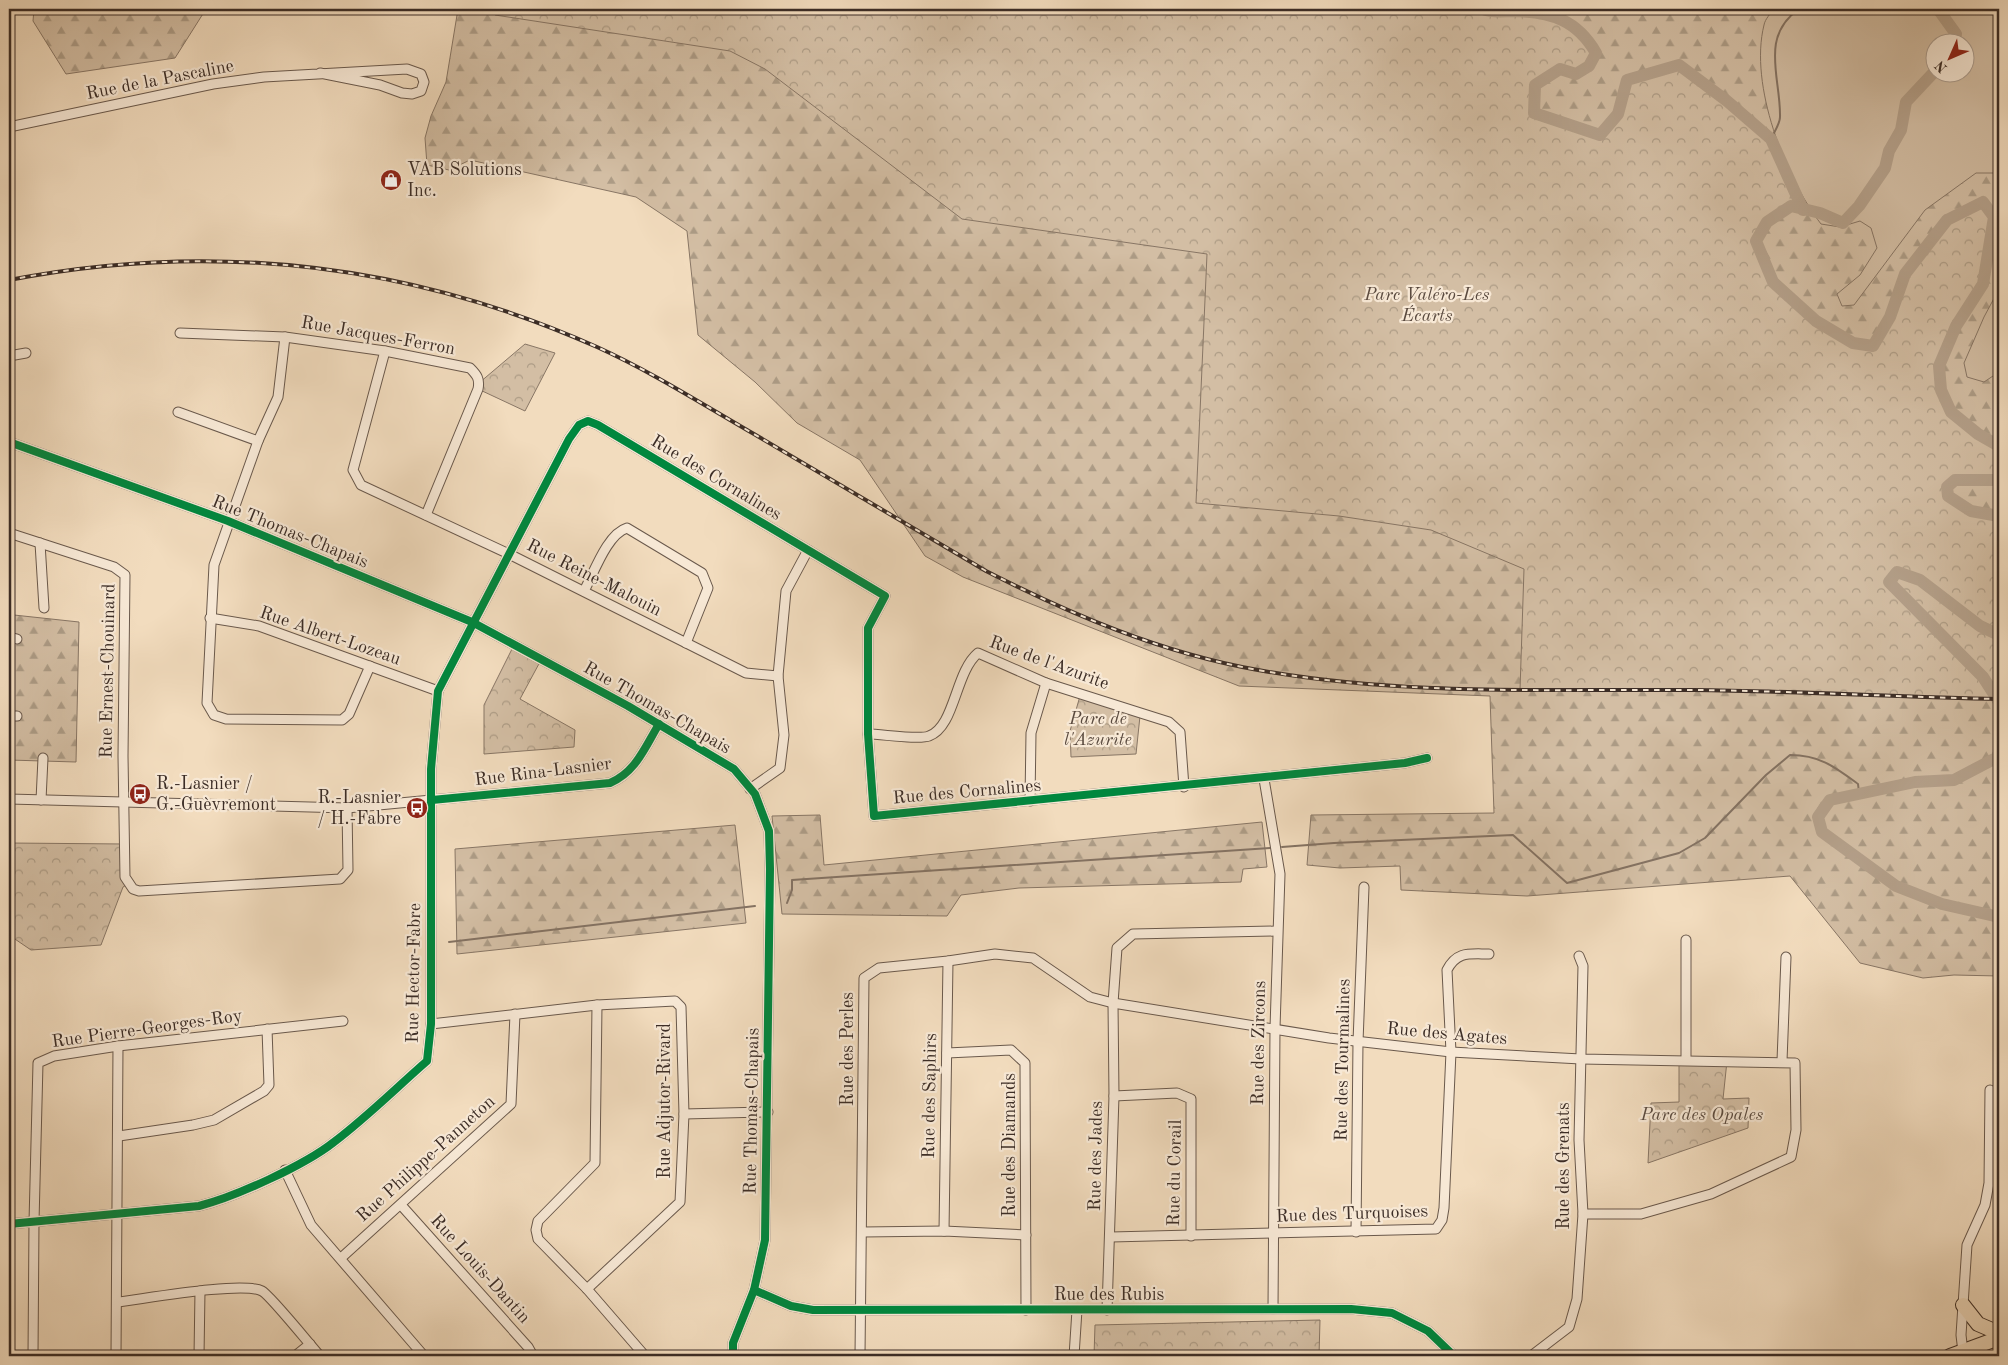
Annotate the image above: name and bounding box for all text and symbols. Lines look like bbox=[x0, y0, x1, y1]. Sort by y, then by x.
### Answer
north arrow bbox=[1926, 32, 1976, 82]
street label: Rue de la Pascaline bbox=[85, 57, 235, 103]
text: N bbox=[1933, 58, 1950, 75]
place label: VAB Solutions Inc. bbox=[407, 161, 522, 200]
shop icon: VAB Solutions Inc. bbox=[379, 168, 403, 192]
park label: Parc Valéro-Les Écarts bbox=[1363, 286, 1490, 325]
street label: Rue Jacques-Ferron bbox=[299, 314, 457, 358]
street label: Rue des Cornalines bbox=[648, 432, 785, 524]
street label: Rue Thomas-Chapais bbox=[209, 492, 371, 572]
street label: Rue Reine-Malouin bbox=[524, 536, 664, 620]
street label: Rue Ernest-Chouinard bbox=[97, 583, 119, 759]
street label: Rue Albert-Lozeau bbox=[257, 603, 403, 669]
street label: Rue de l'Azurite bbox=[987, 633, 1111, 693]
street label: Rue Thomas-Chapais bbox=[580, 659, 734, 758]
park label: Parc de l'Azurite bbox=[1064, 710, 1132, 749]
street label: Rue Rina-Lasnier bbox=[473, 755, 613, 789]
place label: R.-Lasnier / G.-Guèvremont bbox=[156, 775, 276, 814]
street label: Rue des Cornalines bbox=[892, 777, 1042, 807]
bus stop icon: R.-Lasnier / G.-Guèvremont bbox=[128, 782, 152, 806]
place label: R.-Lasnier / H.-Fabre bbox=[317, 789, 402, 828]
bus stop icon: R.-Lasnier / H.-Fabre bbox=[405, 796, 429, 820]
street label: Rue Hector-Fabre bbox=[404, 903, 424, 1043]
street label: Rue des Tourmalines bbox=[1333, 978, 1353, 1141]
street label: Rue des Zircons bbox=[1249, 980, 1269, 1105]
street label: Rue des Perles bbox=[839, 992, 857, 1106]
street label: Rue Pierre-Georges-Roy bbox=[51, 1007, 244, 1051]
street label: Rue des Agates bbox=[1386, 1020, 1508, 1048]
street label: Rue Adjutor-Rivard bbox=[656, 1023, 674, 1179]
street label: Rue Thomas-Chapais bbox=[742, 1027, 762, 1194]
street label: Rue des Saphirs bbox=[920, 1033, 940, 1159]
street label: Rue des Diamands bbox=[1001, 1073, 1019, 1217]
street label: Rue Philippe-Panneton bbox=[353, 1092, 499, 1226]
street label: Rue des Jades bbox=[1086, 1100, 1106, 1211]
street label: Rue des Grenats bbox=[1555, 1102, 1573, 1230]
park label: Parc des Opales bbox=[1640, 1106, 1764, 1124]
street label: Rue du Corail bbox=[1165, 1119, 1185, 1227]
street label: Rue des Turquoises bbox=[1275, 1202, 1429, 1226]
street label: Rue Louis-Dantin bbox=[427, 1211, 533, 1327]
street label: Rue des Rubis bbox=[1054, 1286, 1165, 1304]

